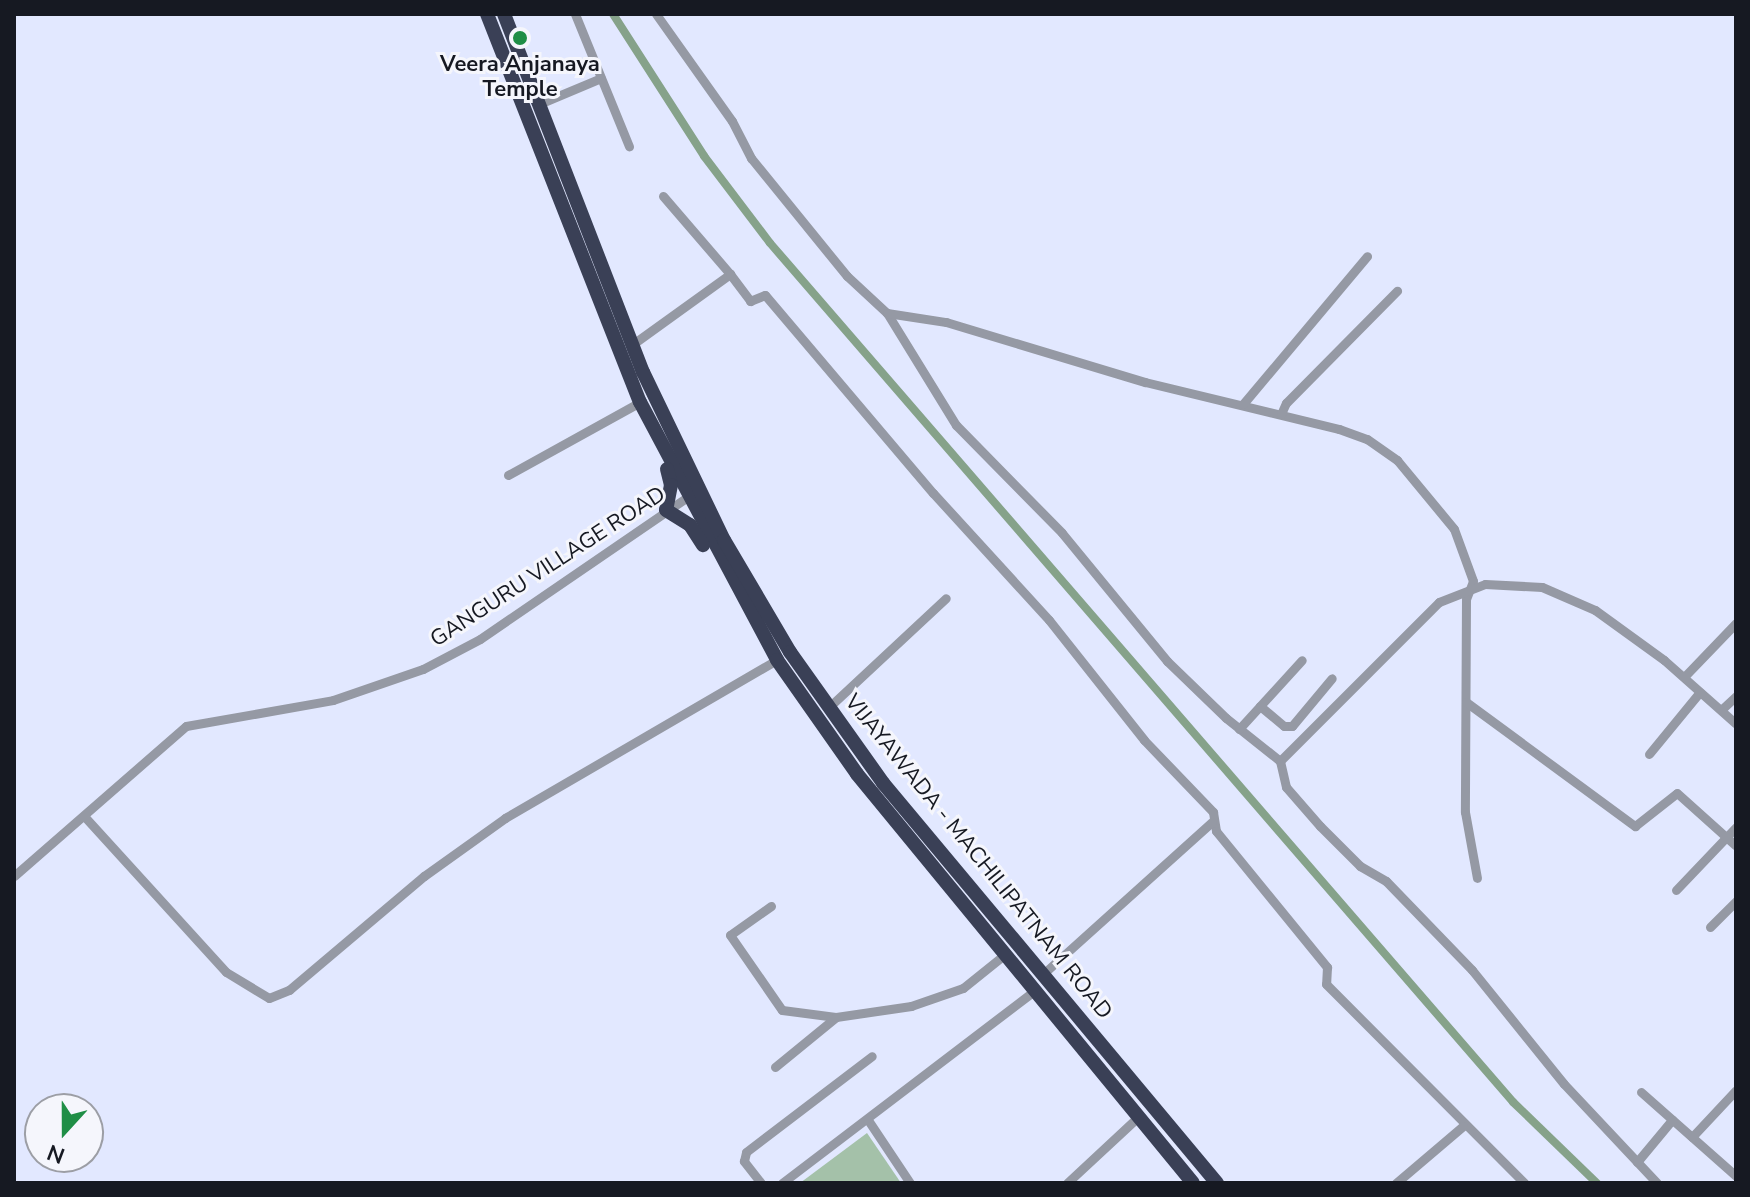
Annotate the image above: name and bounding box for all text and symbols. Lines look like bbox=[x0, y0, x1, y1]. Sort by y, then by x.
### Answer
marker: Veera Anjanaya Temple bbox=[511, 29, 529, 47]
place label: Veera Anjanaya Temple bbox=[440, 51, 600, 102]
street label: GANGURU VILLAGE ROAD bbox=[426, 481, 670, 653]
street label: VIJAYAWADA - MACHILIPATNAM ROAD bbox=[839, 689, 1117, 1025]
north arrow bbox=[24, 1093, 104, 1173]
text: N bbox=[43, 1137, 69, 1170]

